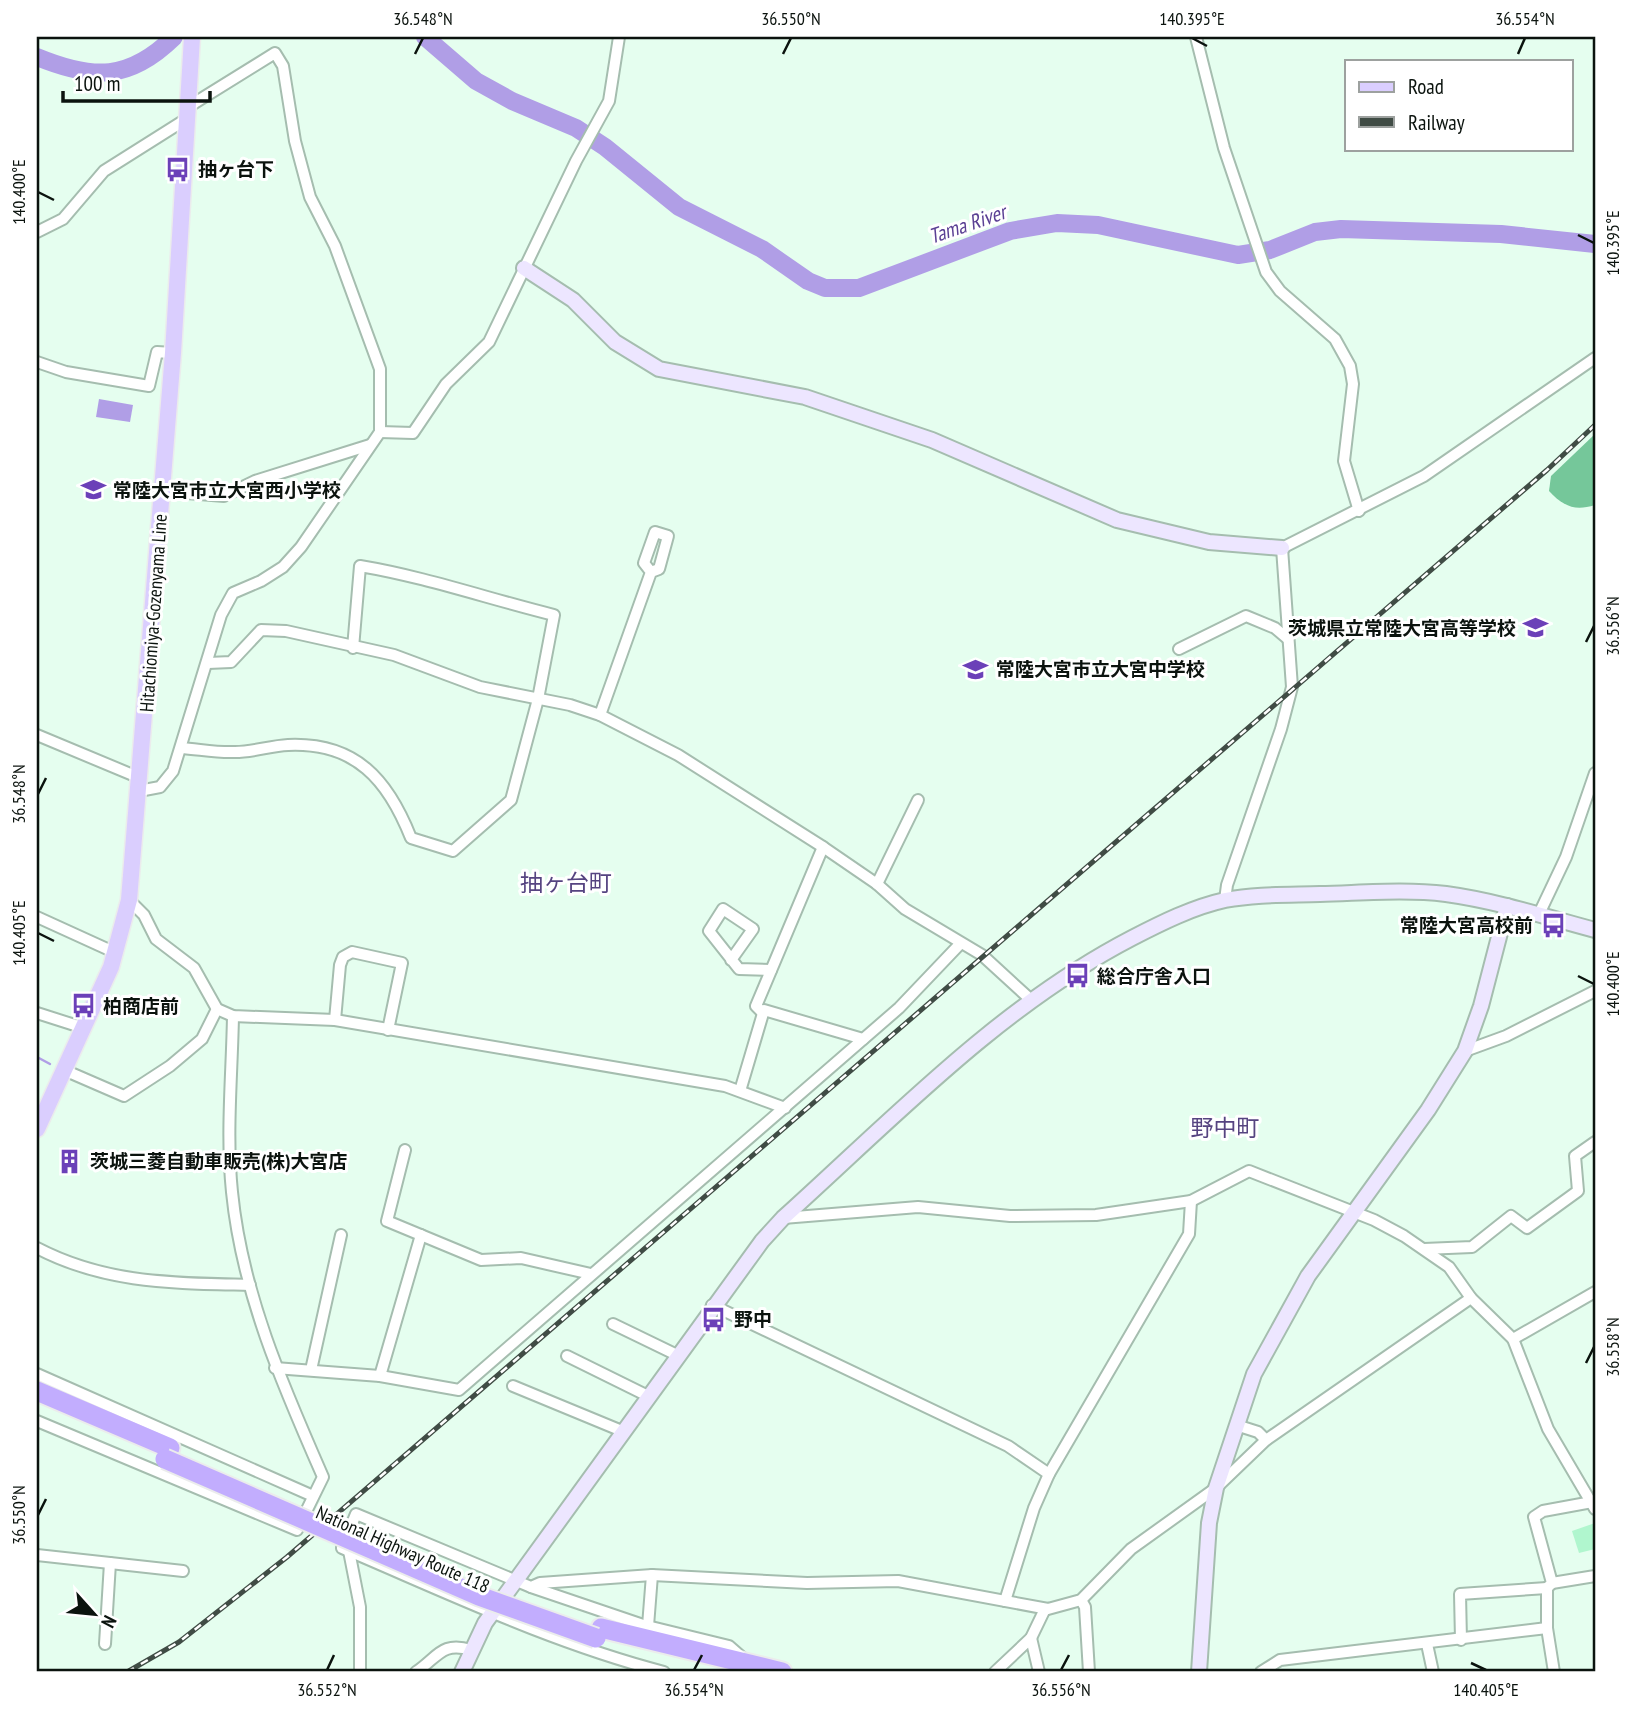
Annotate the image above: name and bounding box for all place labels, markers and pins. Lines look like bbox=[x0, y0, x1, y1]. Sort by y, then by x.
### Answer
bus stop icon: 抽ヶ台下 bbox=[164, 155, 192, 183]
place label: 抽ヶ台下 bbox=[198, 157, 274, 181]
school or university icon: 常陸大宮市立大宮西小学校 bbox=[79, 476, 107, 504]
place label: 常陸大宮市立大宮西小学校 bbox=[113, 478, 341, 502]
school or university icon: 茨城県立常陸大宮高等学校 bbox=[1522, 614, 1550, 642]
place label: 茨城県立常陸大宮高等学校 bbox=[1288, 616, 1516, 640]
school or university icon: 常陸大宮市立大宮中学校 bbox=[962, 655, 990, 683]
place label: 常陸大宮市立大宮中学校 bbox=[996, 657, 1205, 681]
bus stop icon: 常陸大宮高校前 bbox=[1539, 911, 1567, 939]
place label: 常陸大宮高校前 bbox=[1400, 913, 1533, 937]
bus stop icon: 総合庁舎入口 bbox=[1063, 962, 1091, 990]
place label: 総合庁舎入口 bbox=[1097, 964, 1211, 988]
bus stop icon: 柏商店前 bbox=[69, 992, 97, 1020]
place label: 柏商店前 bbox=[103, 994, 179, 1018]
building icon: 茨城三菱自動車販売(株)大宮店 bbox=[56, 1147, 84, 1175]
place label: 茨城三菱自動車販売(株)大宮店 bbox=[90, 1149, 348, 1173]
bus stop icon: 野中 bbox=[700, 1305, 728, 1333]
place label: 野中 bbox=[734, 1307, 772, 1331]

